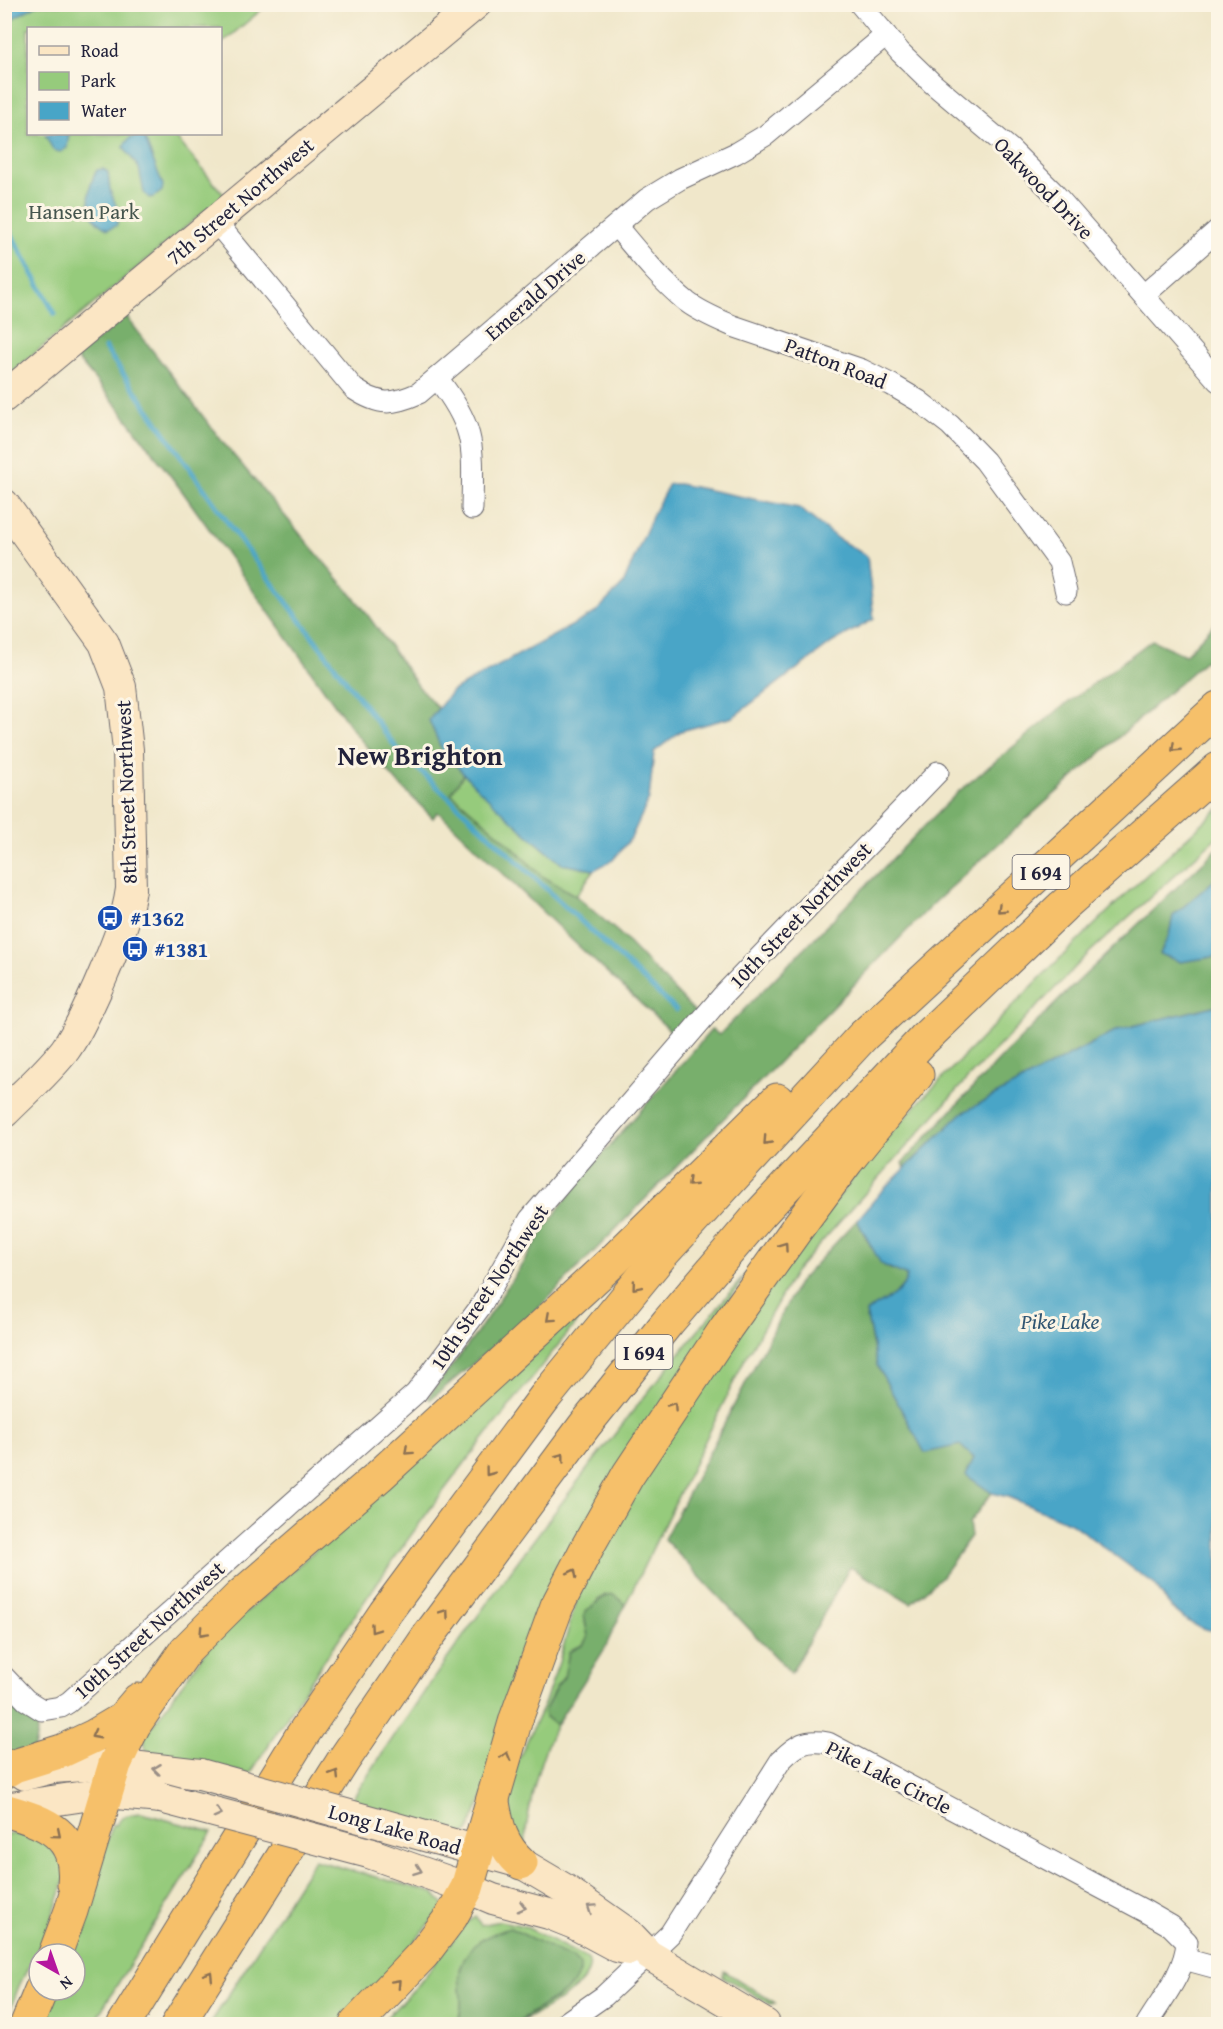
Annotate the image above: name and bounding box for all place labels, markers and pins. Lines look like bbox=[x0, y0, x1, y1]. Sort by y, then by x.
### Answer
bus stop icon: #1362 bbox=[95, 903, 125, 933]
place label: #1362 bbox=[130, 903, 184, 934]
bus stop icon: #1381 bbox=[120, 934, 150, 964]
place label: #1381 bbox=[154, 934, 208, 965]

